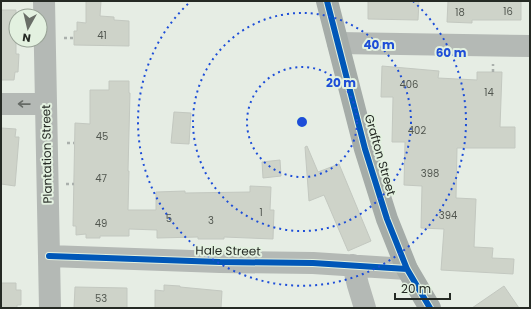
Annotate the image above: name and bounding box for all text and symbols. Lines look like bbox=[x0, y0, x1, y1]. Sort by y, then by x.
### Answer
house number: 16 bbox=[503, 4, 513, 19]
house number: 18 bbox=[455, 5, 465, 20]
north arrow bbox=[8, 8, 48, 48]
house number: 41 bbox=[97, 28, 107, 43]
text: N bbox=[21, 29, 32, 46]
text: 40 m bbox=[363, 36, 395, 53]
text: 60 m bbox=[436, 44, 467, 61]
text: 20 m bbox=[326, 74, 356, 91]
house number: 406 bbox=[400, 77, 418, 92]
house number: 14 bbox=[484, 85, 494, 100]
one-way arrow bbox=[18, 100, 31, 108]
street label: Plantation Street bbox=[37, 104, 56, 204]
street label: Grafton Street bbox=[361, 112, 400, 198]
centre of rings bbox=[295, 115, 309, 129]
house number: 402 bbox=[408, 123, 426, 138]
house number: 45 bbox=[96, 129, 108, 144]
house number: 398 bbox=[421, 166, 439, 181]
house number: 47 bbox=[95, 171, 107, 186]
house number: 1 bbox=[259, 205, 263, 220]
house number: 394 bbox=[439, 208, 457, 223]
house number: 5 bbox=[166, 211, 172, 226]
house number: 3 bbox=[208, 213, 214, 228]
house number: 49 bbox=[95, 216, 107, 231]
street label: Hale Street bbox=[195, 241, 261, 260]
scale bar bbox=[395, 275, 450, 301]
text: 20 m bbox=[401, 280, 431, 297]
house number: 53 bbox=[95, 291, 107, 306]

